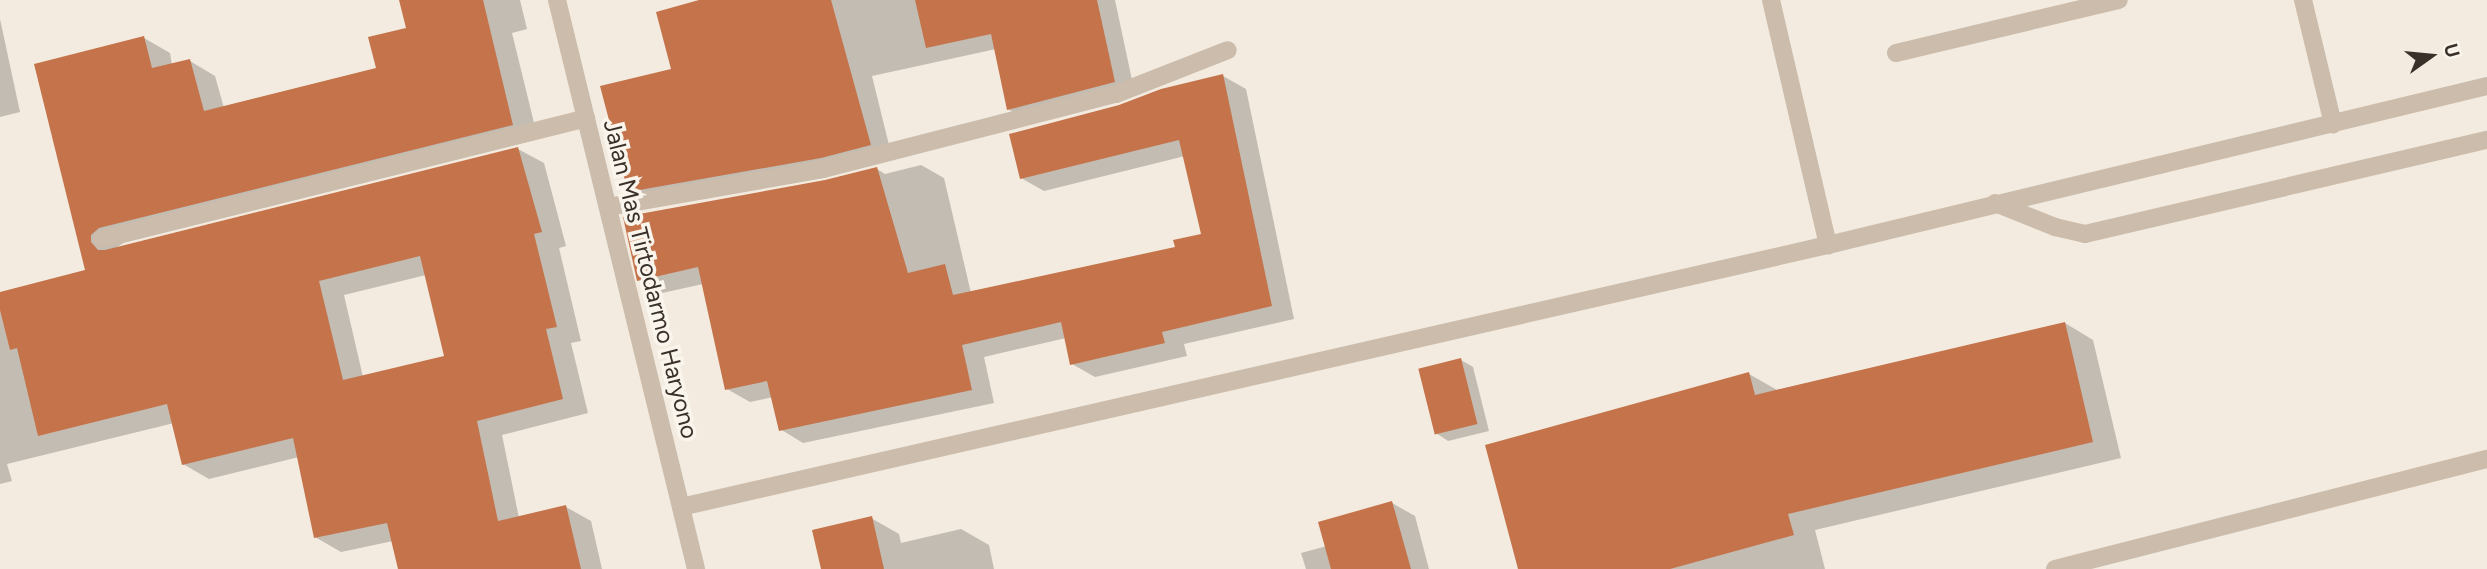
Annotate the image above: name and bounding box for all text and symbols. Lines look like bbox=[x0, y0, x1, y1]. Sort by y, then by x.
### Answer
north arrow bbox=[2396, 21, 2466, 91]
text: U bbox=[2439, 41, 2465, 60]
street label: Jalan Mas Tirtodarmo Haryono bbox=[597, 117, 705, 441]

